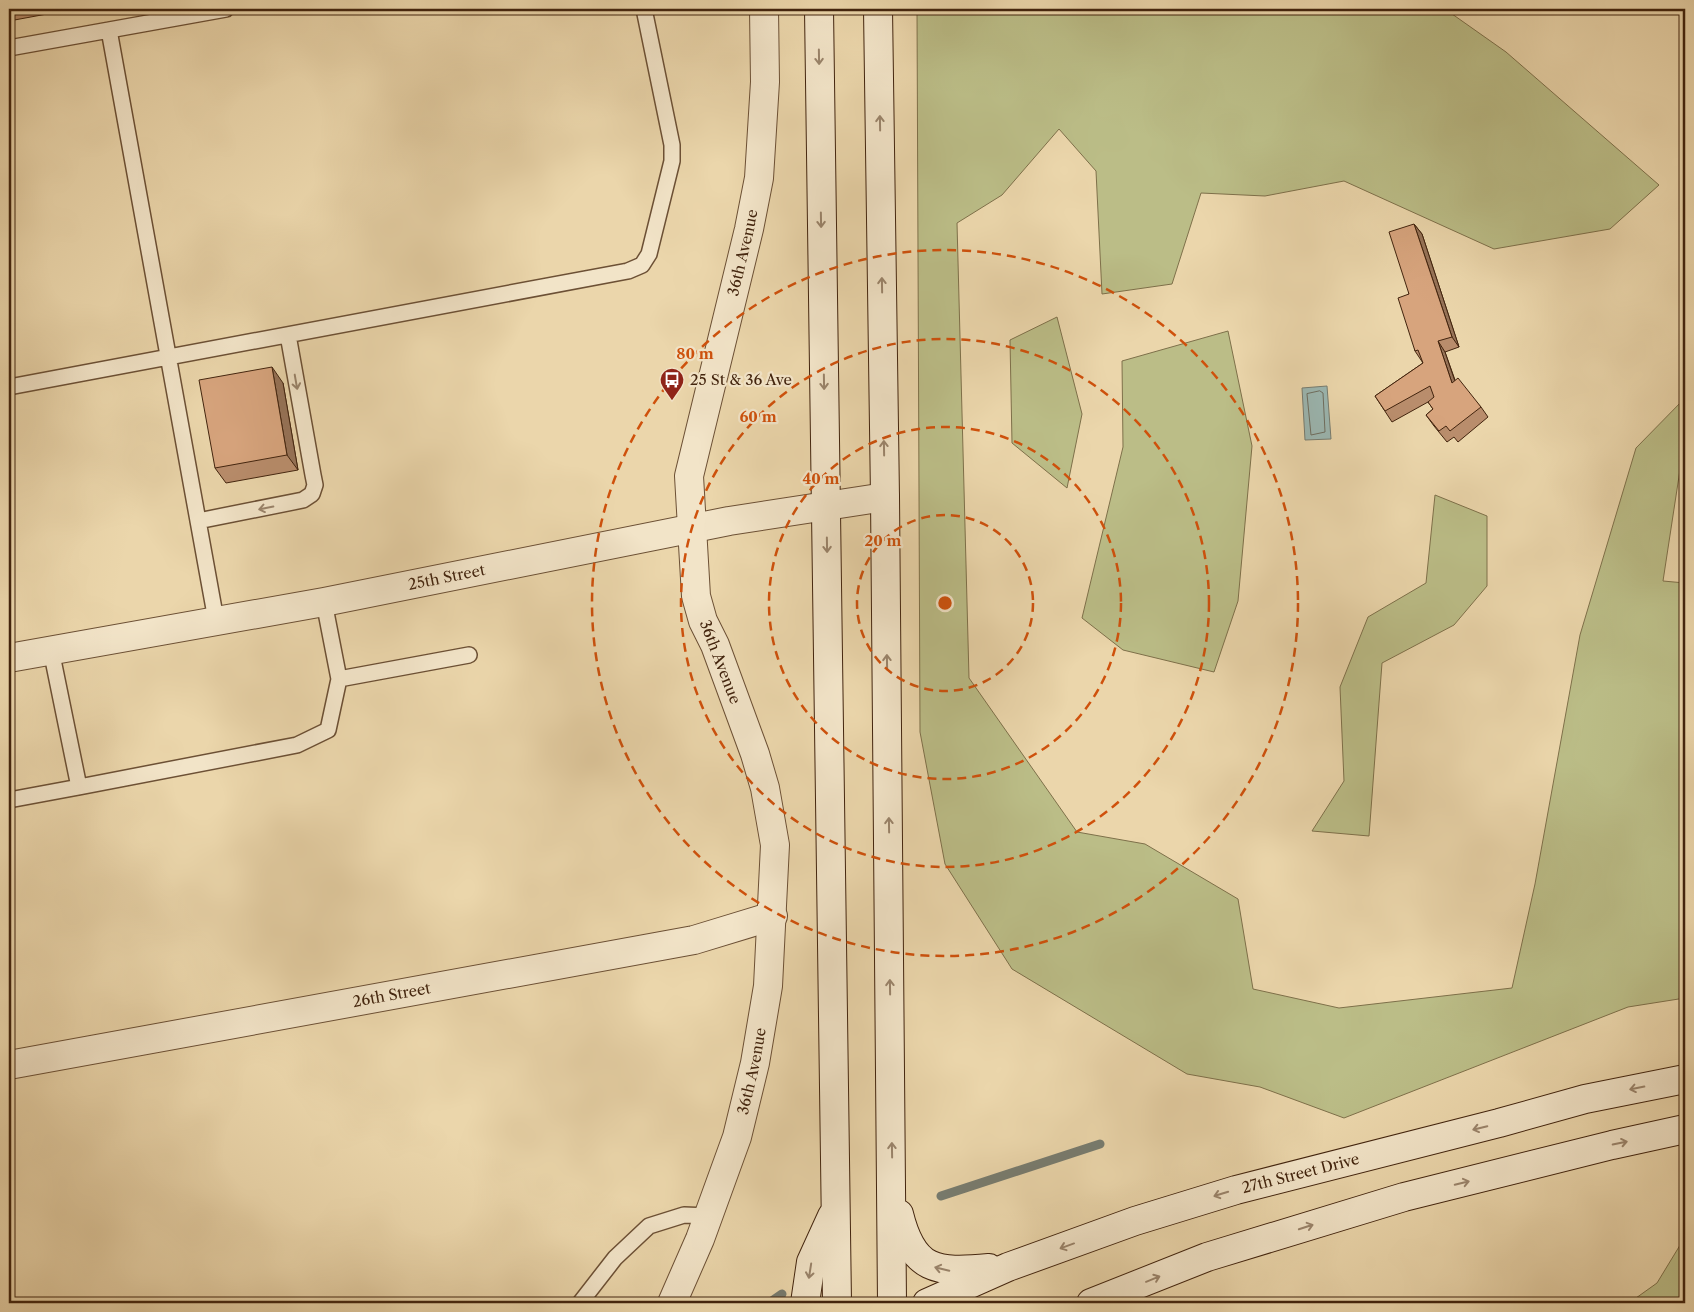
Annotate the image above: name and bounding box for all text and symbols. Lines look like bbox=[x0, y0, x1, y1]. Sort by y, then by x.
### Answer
one-way arrow bbox=[814, 49, 824, 65]
one-way arrow bbox=[875, 115, 884, 131]
street label: 36th Avenue bbox=[723, 208, 762, 298]
one-way arrow bbox=[816, 212, 826, 228]
one-way arrow bbox=[877, 278, 887, 294]
text: 80 m bbox=[676, 344, 714, 363]
bus stop icon: 25 St & 36 Ave bbox=[659, 367, 685, 401]
place label: 25 St & 36 Ave bbox=[690, 370, 792, 389]
one-way arrow bbox=[292, 374, 302, 390]
one-way arrow bbox=[819, 374, 829, 390]
text: 60 m bbox=[739, 407, 777, 426]
one-way arrow bbox=[879, 440, 889, 456]
text: 40 m bbox=[802, 469, 840, 488]
one-way arrow bbox=[259, 503, 275, 513]
text: 20 m bbox=[864, 531, 902, 550]
one-way arrow bbox=[822, 536, 832, 553]
street label: 25th Street bbox=[406, 560, 487, 594]
centre of rings bbox=[936, 594, 954, 612]
street label: 36th Avenue bbox=[696, 617, 745, 707]
one-way arrow bbox=[882, 654, 892, 670]
one-way arrow bbox=[884, 817, 893, 833]
street label: 26th Street bbox=[351, 978, 433, 1011]
one-way arrow bbox=[885, 979, 895, 996]
street label: 36th Avenue bbox=[733, 1026, 770, 1116]
one-way arrow bbox=[1630, 1084, 1646, 1094]
one-way arrow bbox=[1472, 1124, 1488, 1133]
one-way arrow bbox=[1612, 1138, 1628, 1147]
one-way arrow bbox=[887, 1142, 897, 1158]
street label: 27th Street Drive bbox=[1240, 1149, 1361, 1197]
one-way arrow bbox=[1454, 1178, 1470, 1187]
one-way arrow bbox=[1213, 1190, 1229, 1200]
one-way arrow bbox=[1298, 1221, 1314, 1231]
one-way arrow bbox=[1060, 1242, 1075, 1251]
one-way arrow bbox=[805, 1263, 815, 1279]
one-way arrow bbox=[935, 1263, 951, 1273]
one-way arrow bbox=[1145, 1274, 1160, 1283]

